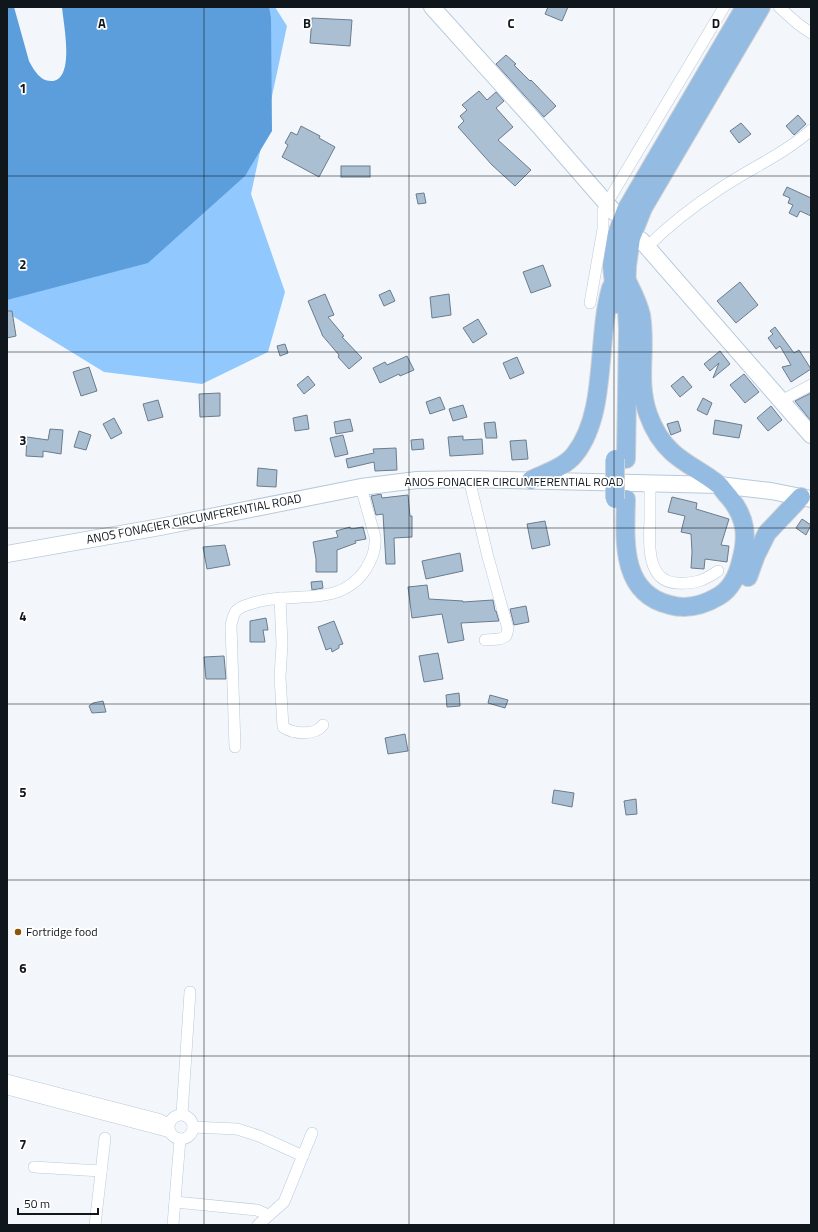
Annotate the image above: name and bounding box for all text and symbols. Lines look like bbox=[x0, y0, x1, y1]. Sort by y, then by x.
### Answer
text: A bbox=[98, 13, 106, 33]
text: B bbox=[303, 13, 311, 33]
text: C bbox=[507, 13, 515, 33]
text: D bbox=[712, 13, 720, 33]
text: 1 bbox=[19, 78, 27, 98]
text: 2 bbox=[19, 254, 27, 274]
text: 3 bbox=[19, 430, 27, 450]
street label: ANOS FONACIER CIRCUMFERENTIAL ROAD bbox=[405, 472, 624, 491]
street label: ANOS FONACIER CIRCUMFERENTIAL ROAD bbox=[85, 488, 303, 549]
text: 4 bbox=[19, 606, 27, 626]
text: 5 bbox=[19, 782, 27, 802]
place label: Fortridge food bbox=[26, 922, 98, 941]
marker: Fortridge food bbox=[13, 927, 23, 937]
text: 6 bbox=[19, 958, 27, 978]
text: 7 bbox=[19, 1134, 27, 1154]
scale bar bbox=[18, 1190, 98, 1216]
text: 50 m bbox=[24, 1194, 50, 1213]

